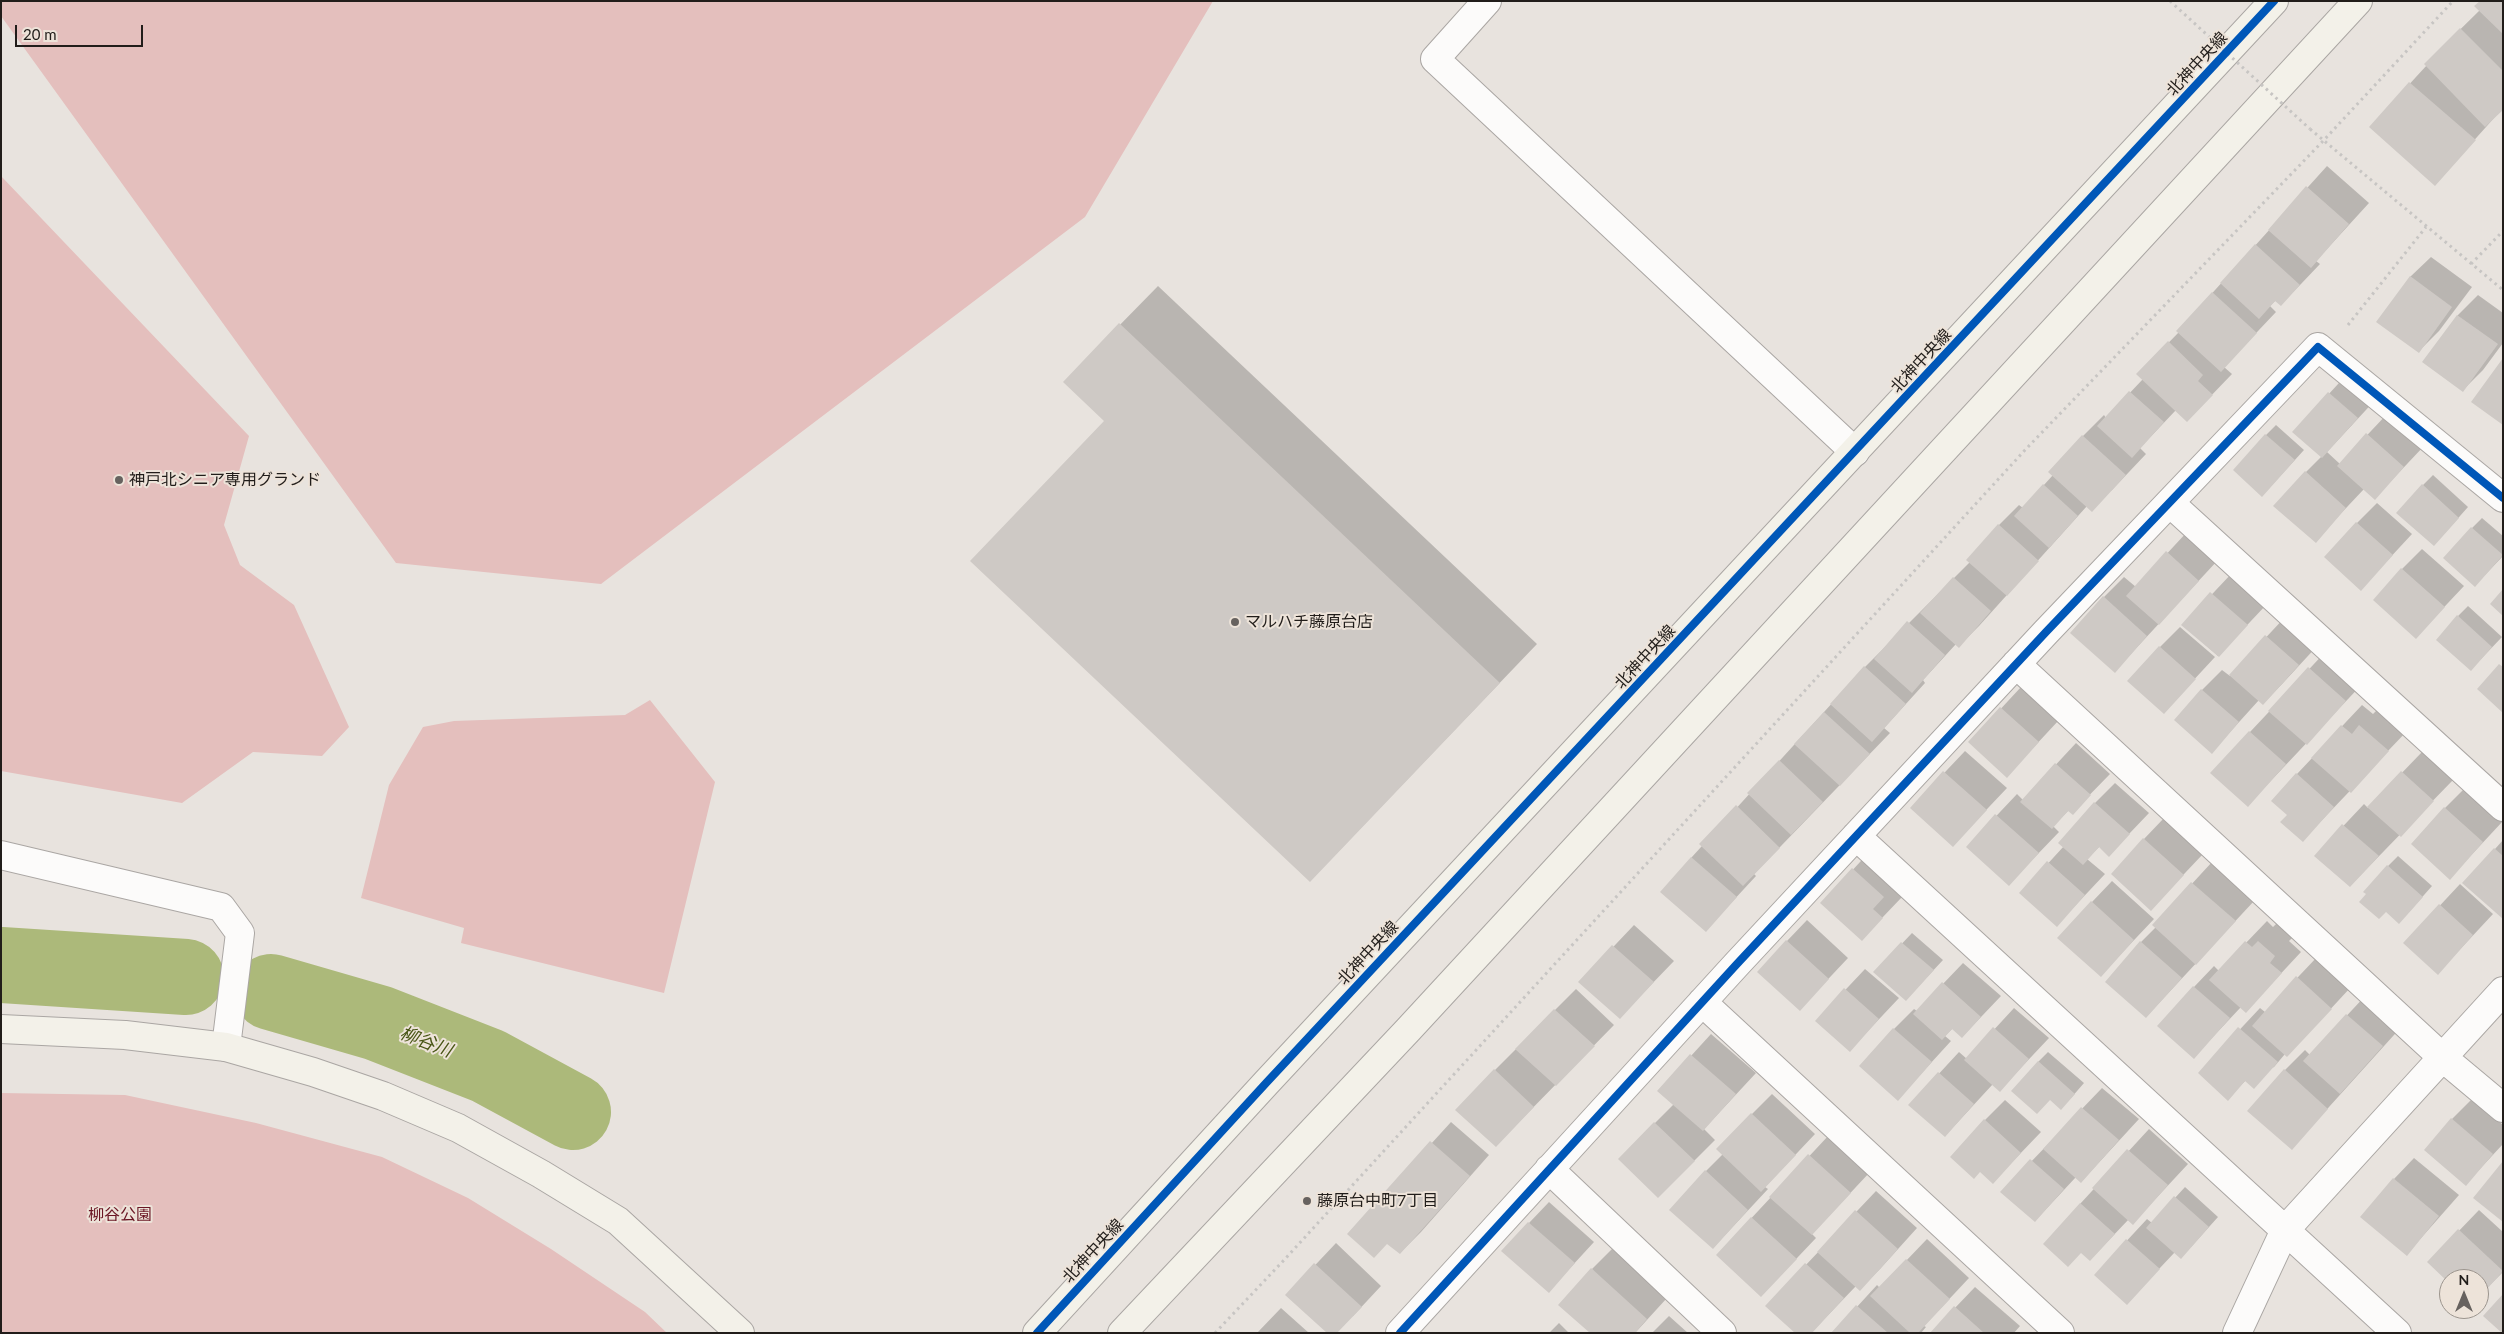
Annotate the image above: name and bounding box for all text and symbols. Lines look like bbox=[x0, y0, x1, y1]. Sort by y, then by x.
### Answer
scale bar bbox=[18, 15, 145, 47]
text: 20 m bbox=[23, 25, 57, 43]
street label: 北神中央線 bbox=[2163, 28, 2231, 100]
street label: 北神中央線 bbox=[1887, 325, 1955, 397]
place label: 神戸北シニア専用グランド bbox=[129, 470, 321, 490]
marker: 神戸北シニア専用グランド bbox=[113, 474, 125, 486]
place label: マルハチ藤原台店 bbox=[1245, 612, 1373, 632]
marker: マルハチ藤原台店 bbox=[1229, 616, 1241, 628]
street label: 北神中央線 bbox=[1611, 621, 1679, 693]
street label: 北神中央線 bbox=[1334, 917, 1402, 989]
water label: 柳谷川 bbox=[397, 1022, 455, 1062]
place label: 藤原台中町7丁目 bbox=[1317, 1191, 1438, 1211]
marker: 藤原台中町7丁目 bbox=[1301, 1195, 1313, 1207]
park label: 柳谷公園 bbox=[88, 1205, 152, 1225]
street label: 北神中央線 bbox=[1059, 1215, 1127, 1287]
north arrow bbox=[2439, 1269, 2489, 1319]
text: N bbox=[2459, 1271, 2469, 1288]

